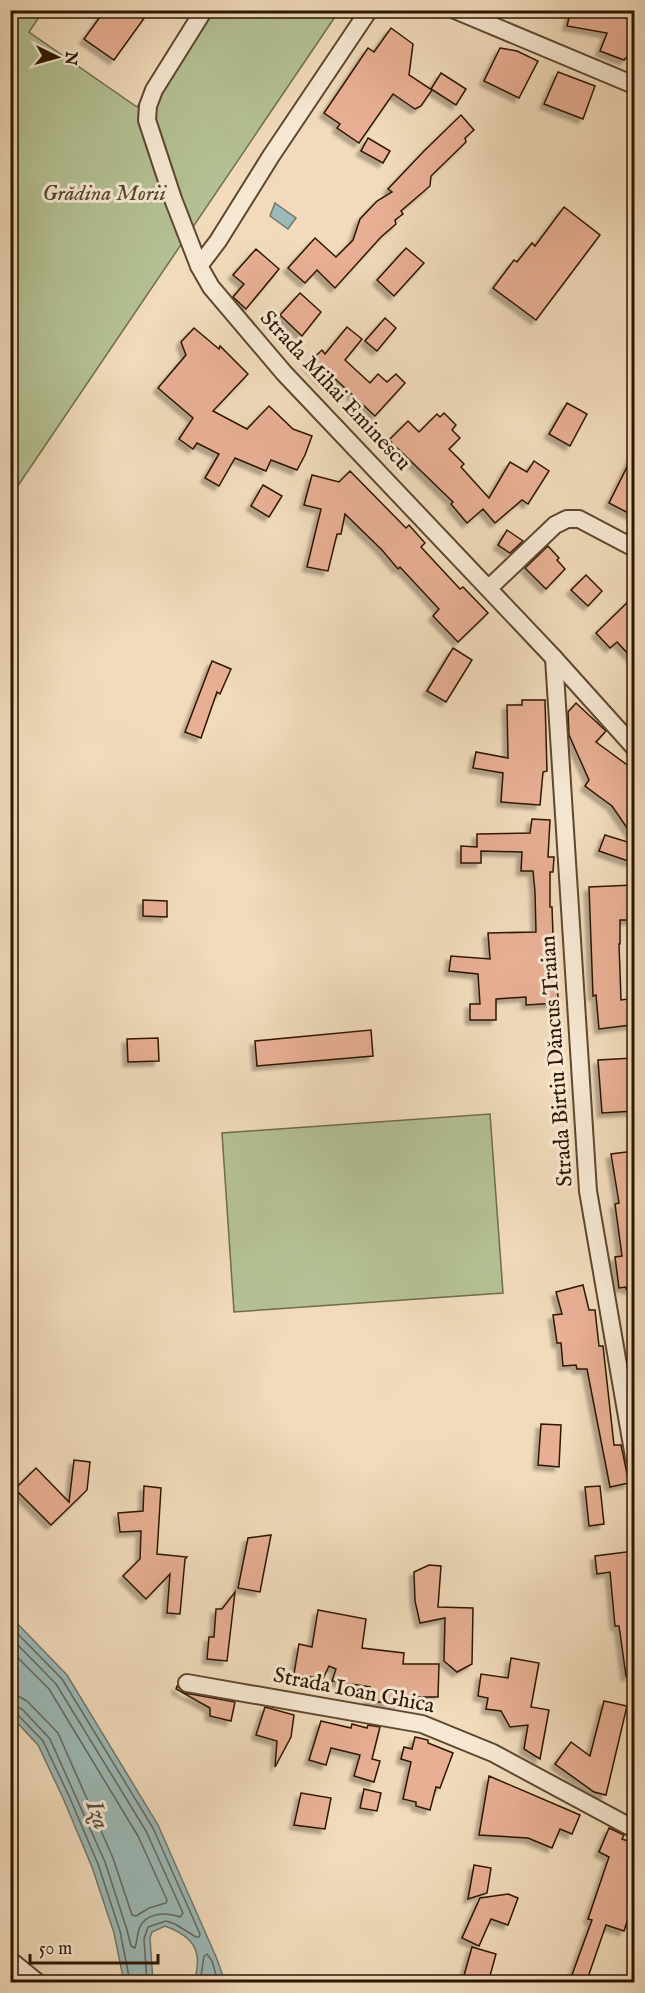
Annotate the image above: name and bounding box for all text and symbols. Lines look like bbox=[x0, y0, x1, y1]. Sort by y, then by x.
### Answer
north arrow bbox=[27, 27, 87, 87]
text: N bbox=[59, 49, 81, 66]
park label: Grădina Morii bbox=[42, 180, 167, 208]
street label: Strada Mihai Eminescu bbox=[253, 305, 417, 477]
street label: Strada Birtiu Dăncus Traian bbox=[534, 934, 580, 1188]
street label: Strada Ioan Ghica bbox=[271, 1662, 437, 1720]
water label: Iza bbox=[78, 1796, 116, 1833]
scale bar bbox=[30, 1927, 158, 1965]
text: 50 m bbox=[39, 1938, 72, 1961]

